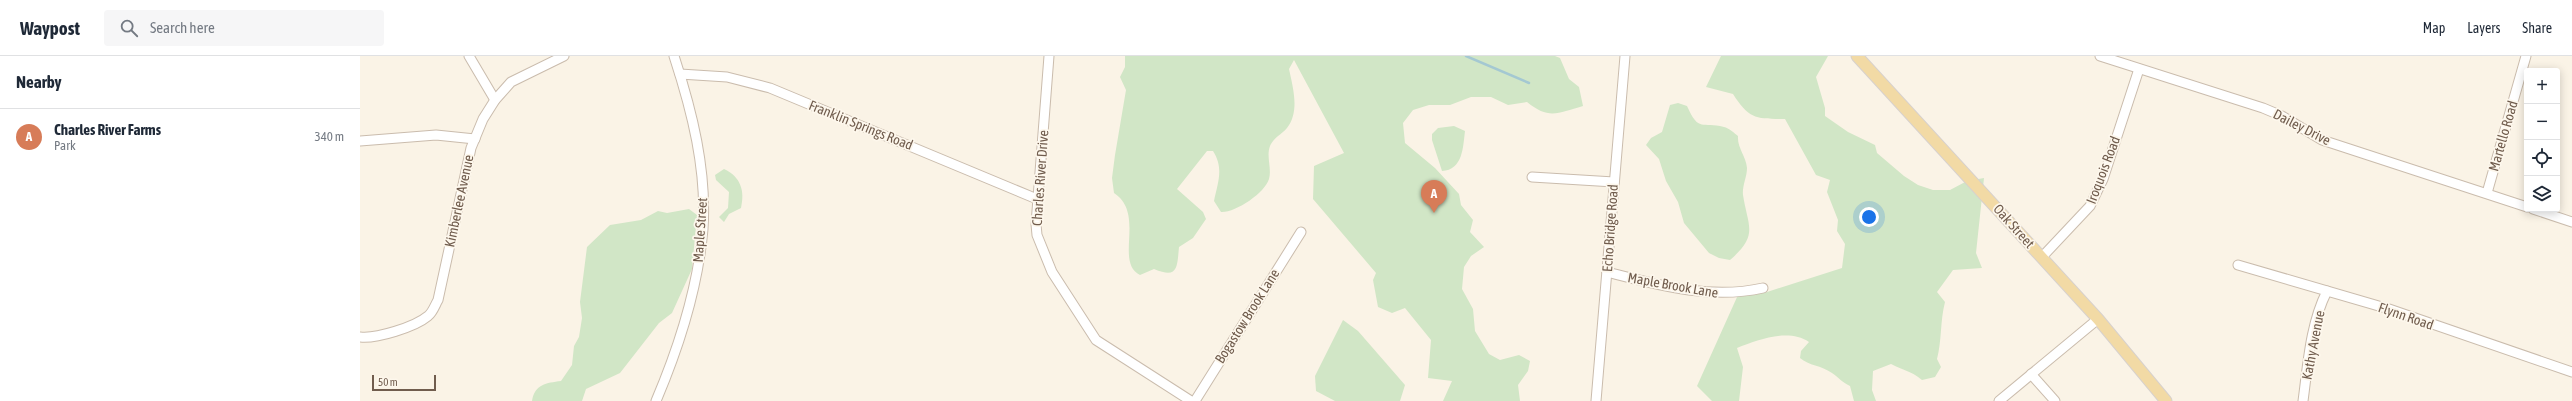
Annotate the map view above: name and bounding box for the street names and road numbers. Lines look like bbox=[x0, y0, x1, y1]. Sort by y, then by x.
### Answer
street label: Franklin Springs Road bbox=[807, 97, 915, 153]
street label: Martello Road bbox=[2485, 99, 2521, 173]
street label: Dailey Drive bbox=[2271, 106, 2333, 148]
street label: Charles River Drive bbox=[1029, 130, 1051, 226]
street label: Iroquois Road bbox=[2083, 134, 2123, 206]
street label: Kimberlee Avenue bbox=[441, 153, 477, 249]
street label: Echo Bridge Road bbox=[1599, 184, 1621, 272]
street label: Maple Street bbox=[690, 197, 710, 263]
street label: Oak Street bbox=[1990, 201, 2038, 251]
street label: Bogastow Brook Lane bbox=[1212, 266, 1282, 366]
street label: Maple Brook Lane bbox=[1627, 269, 1719, 301]
street label: Flynn Road bbox=[2376, 299, 2436, 333]
street label: Kathy Avenue bbox=[2298, 309, 2328, 381]

